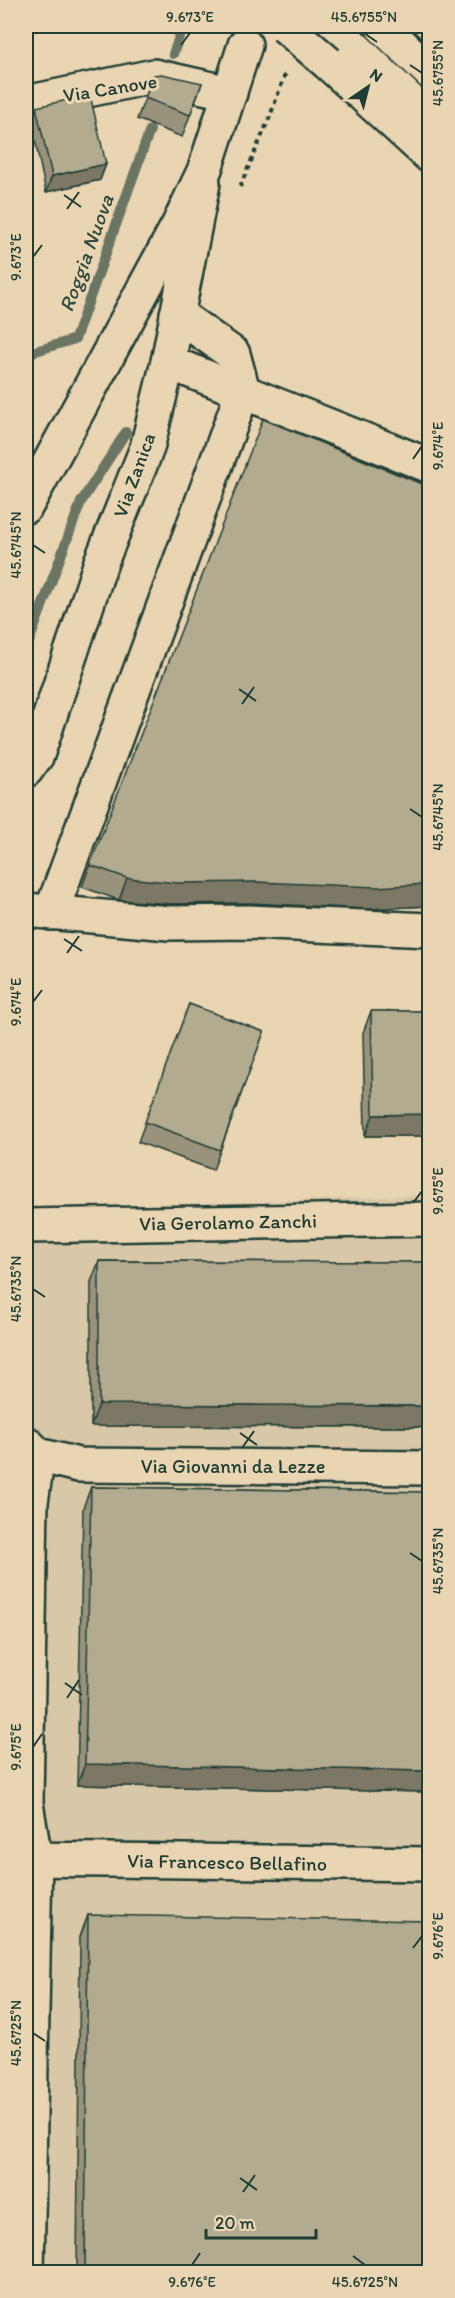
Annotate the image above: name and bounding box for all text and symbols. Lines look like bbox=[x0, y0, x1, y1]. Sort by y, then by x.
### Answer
text: 9.673°E bbox=[166, 8, 214, 26]
text: 45.6755°N bbox=[331, 8, 397, 26]
text: 45.6755°N bbox=[429, 40, 447, 106]
north arrow bbox=[338, 57, 398, 117]
text: N bbox=[366, 64, 386, 86]
street label: Via Canove bbox=[61, 69, 159, 107]
water label: Roggia Nuova bbox=[53, 191, 119, 315]
text: 9.673°E bbox=[7, 233, 25, 281]
text: 9.674°E bbox=[429, 422, 447, 470]
street label: Via Zanica bbox=[108, 429, 160, 521]
text: 45.6745°N bbox=[7, 511, 25, 579]
text: 45.6745°N bbox=[429, 783, 447, 851]
text: 9.674°E bbox=[7, 978, 25, 1026]
text: 9.675°E bbox=[429, 1167, 447, 1215]
street label: Via Gerolamo Zanchi bbox=[139, 1208, 317, 1236]
text: 45.6735°N bbox=[7, 1256, 25, 1322]
street label: Via Giovanni da Lezze bbox=[141, 1454, 325, 1478]
text: 45.6735°N bbox=[429, 1528, 447, 1594]
text: 9.675°E bbox=[7, 1723, 25, 1771]
street label: Via Francesco Bellafino bbox=[127, 1848, 327, 1876]
text: 9.676°E bbox=[429, 1912, 447, 1960]
text: 45.6725°N bbox=[7, 2000, 25, 2066]
scale bar bbox=[206, 2202, 316, 2240]
text: 20 m bbox=[215, 2212, 255, 2234]
text: 9.676°E bbox=[168, 2273, 216, 2291]
text: 45.6725°N bbox=[332, 2273, 398, 2291]

